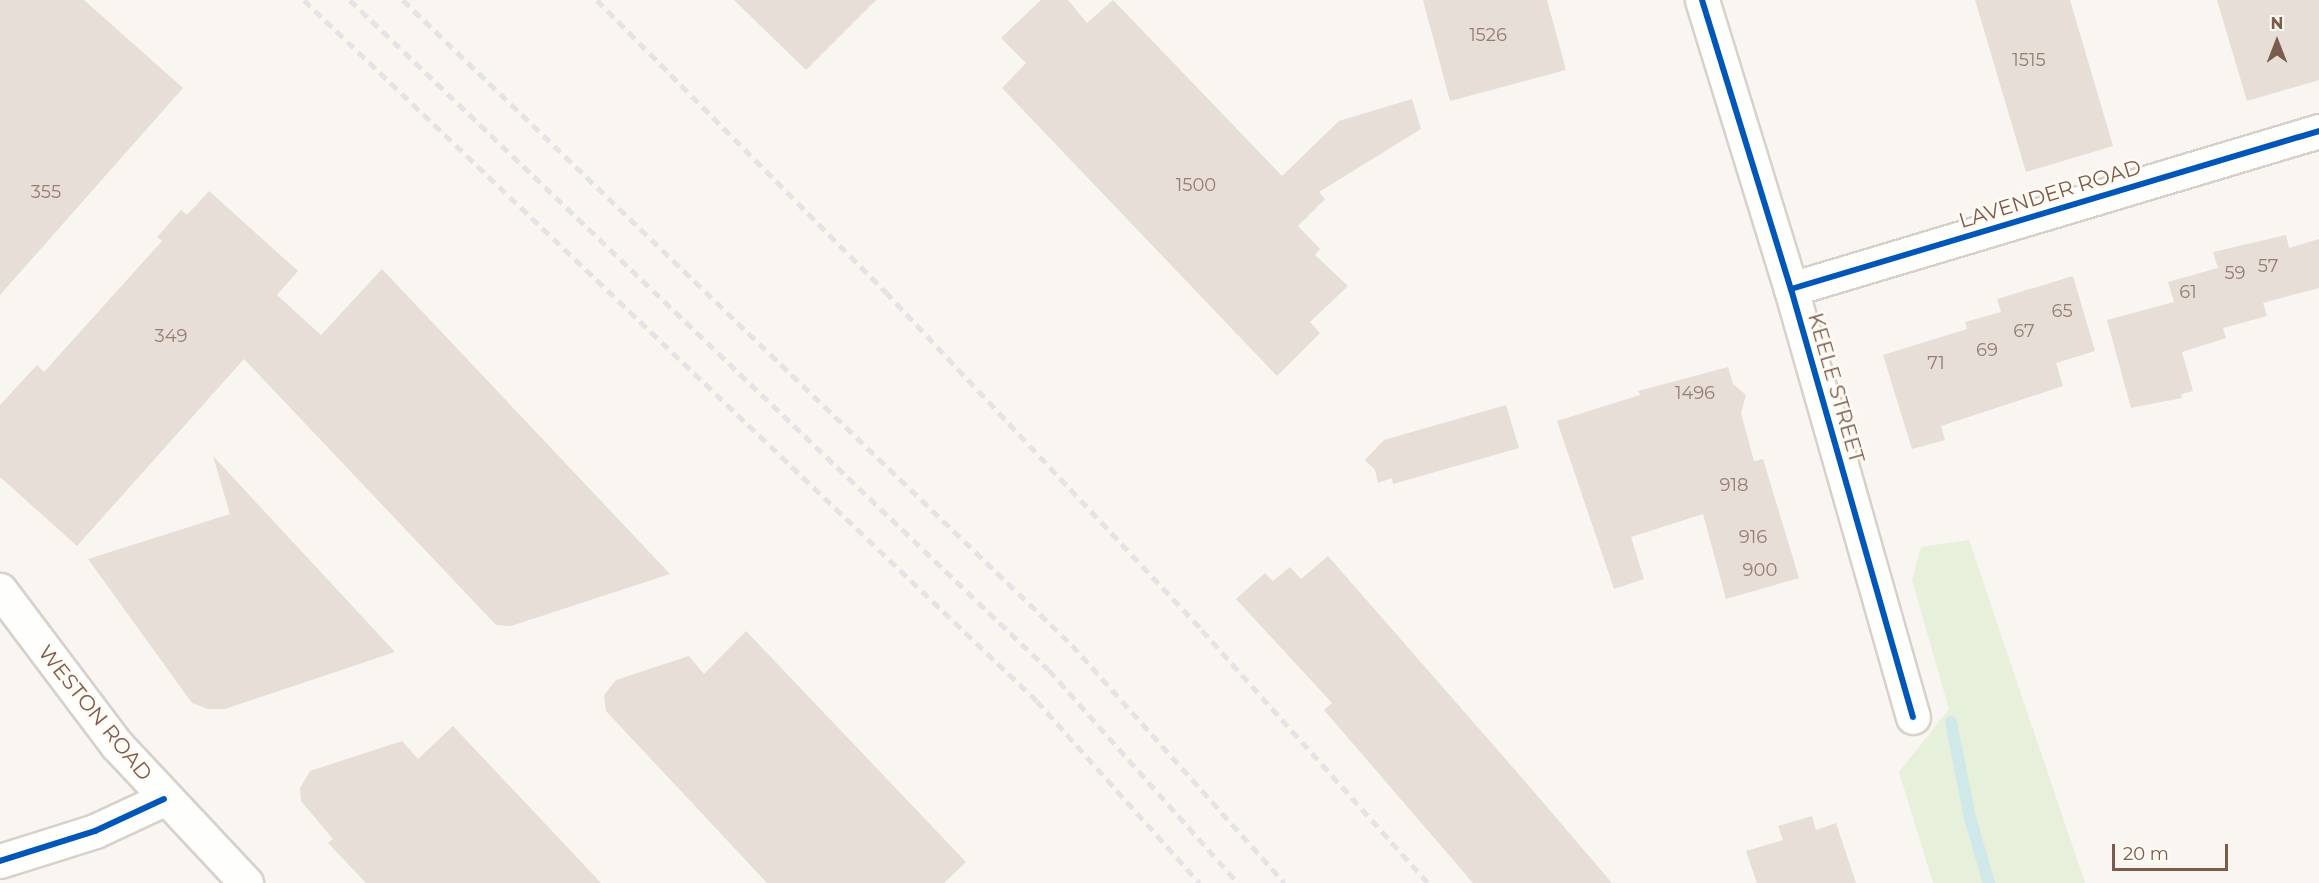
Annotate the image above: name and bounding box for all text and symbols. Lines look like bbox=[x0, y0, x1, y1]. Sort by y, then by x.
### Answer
north arrow bbox=[2247, 12, 2307, 72]
text: N bbox=[2271, 14, 2283, 33]
house number: 1526 bbox=[1469, 24, 1507, 46]
house number: 1515 bbox=[2012, 49, 2046, 71]
street label: LAVENDER ROAD bbox=[1956, 154, 2144, 234]
house number: 1500 bbox=[1176, 174, 1216, 196]
house number: 355 bbox=[31, 181, 61, 203]
house number: 57 bbox=[2258, 255, 2278, 277]
house number: 59 bbox=[2224, 262, 2246, 284]
house number: 61 bbox=[2179, 281, 2197, 303]
house number: 65 bbox=[2051, 300, 2073, 322]
street label: KEELE STREET bbox=[1803, 310, 1869, 466]
house number: 67 bbox=[2013, 320, 2035, 342]
house number: 349 bbox=[155, 325, 187, 347]
house number: 69 bbox=[1976, 339, 1998, 361]
house number: 71 bbox=[1927, 352, 1945, 374]
house number: 1496 bbox=[1675, 382, 1715, 404]
house number: 918 bbox=[1720, 474, 1748, 496]
house number: 916 bbox=[1739, 526, 1767, 548]
house number: 900 bbox=[1743, 559, 1777, 581]
street label: WESTON ROAD bbox=[33, 640, 157, 786]
scale bar bbox=[2115, 832, 2230, 870]
text: 20 m bbox=[2123, 843, 2169, 865]

